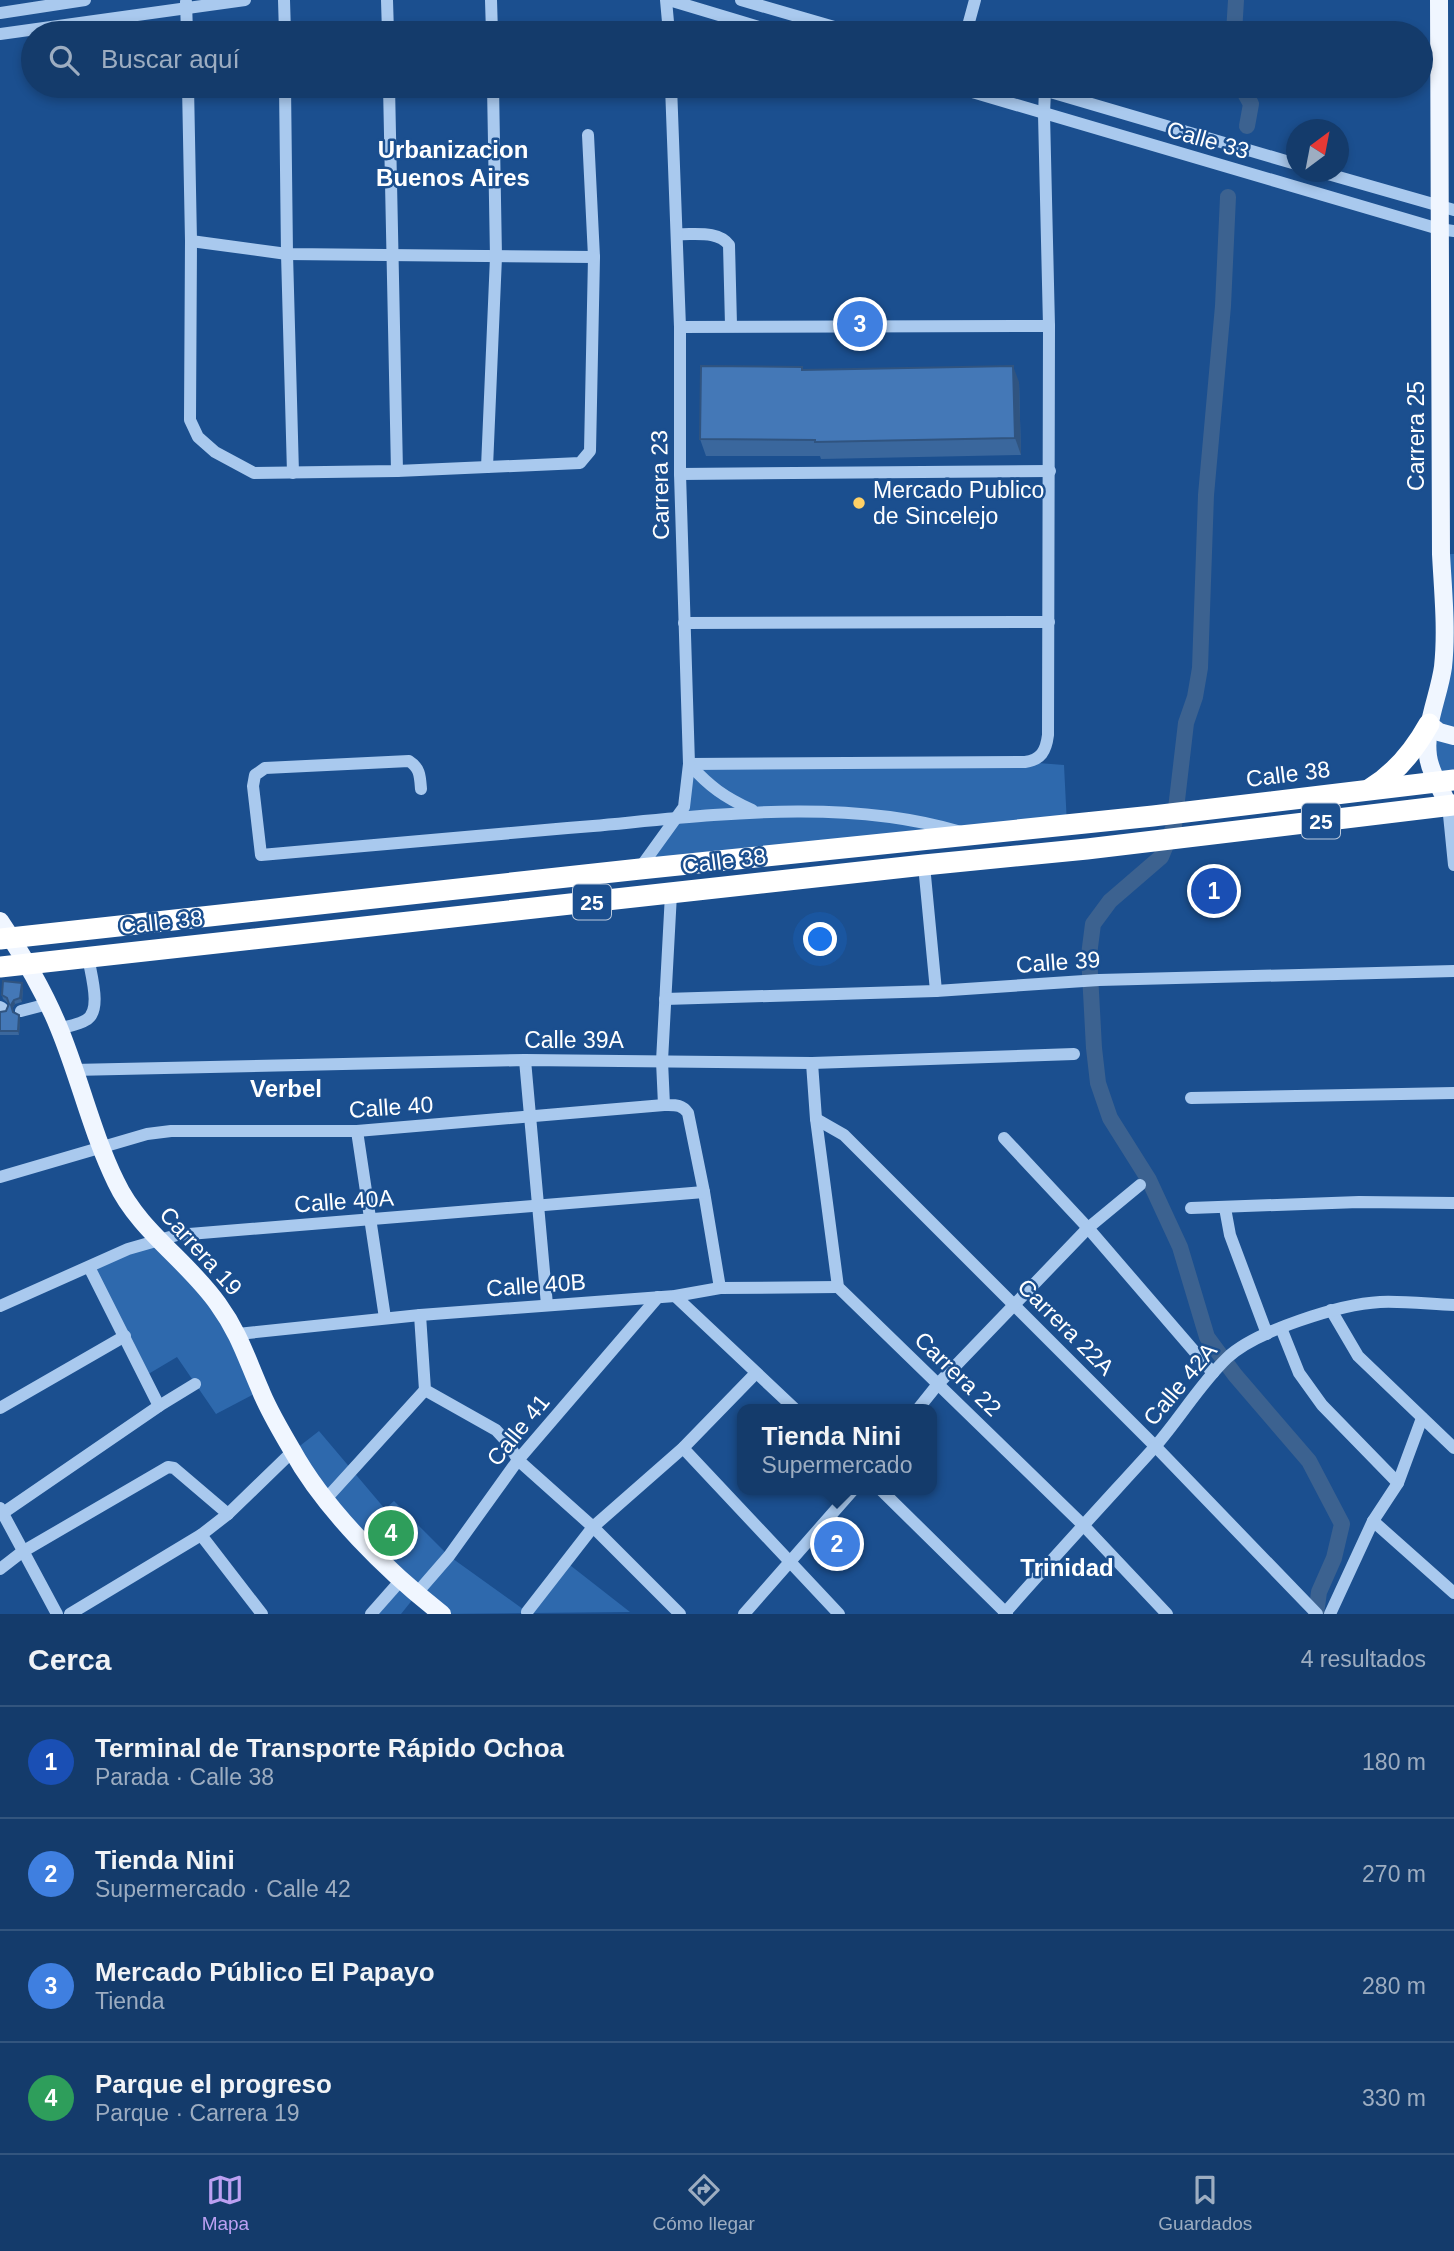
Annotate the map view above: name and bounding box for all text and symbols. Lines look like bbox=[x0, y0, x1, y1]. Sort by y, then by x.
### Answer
search box bbox=[21, 21, 1433, 98]
icon: search bbox=[45, 41, 83, 79]
text: Buscar aquí bbox=[101, 44, 240, 74]
street label: Calle 33 bbox=[1164, 116, 1252, 164]
north arrow bbox=[1286, 119, 1349, 182]
district label: Urbanizacion Buenos Aires bbox=[376, 136, 530, 191]
pin: 3 bbox=[837, 298, 883, 350]
street label: Carrera 25 bbox=[1403, 381, 1429, 491]
street label: Carrera 23 bbox=[646, 430, 674, 540]
place label: Mercado Publico de Sincelejo bbox=[873, 477, 1044, 529]
marker: Mercado Publico de Sincelejo bbox=[851, 495, 867, 511]
street label: Calle 38 bbox=[1245, 756, 1331, 792]
road number: 25 bbox=[1302, 804, 1340, 838]
street label: Calle 38 bbox=[681, 843, 767, 879]
pin: 1 bbox=[1191, 865, 1237, 917]
road number: 25 bbox=[573, 884, 611, 920]
street label: Calle 38 bbox=[118, 905, 204, 939]
your location bbox=[803, 922, 837, 956]
street label: Calle 39 bbox=[1015, 946, 1101, 978]
street label: Calle 39A bbox=[524, 1027, 625, 1053]
district label: Verbel bbox=[250, 1075, 322, 1102]
street label: Calle 40 bbox=[348, 1091, 434, 1123]
street label: Calle 40A bbox=[293, 1185, 395, 1217]
street label: Carrera 19 bbox=[155, 1201, 247, 1301]
street label: Calle 40B bbox=[485, 1269, 587, 1301]
street label: Carrera 22A bbox=[1013, 1274, 1120, 1381]
street label: Carrera 22 bbox=[909, 1326, 1007, 1422]
street label: Calle 42A bbox=[1138, 1337, 1222, 1431]
street label: Calle 41 bbox=[481, 1389, 555, 1471]
popup bbox=[737, 1404, 937, 1495]
text: Tienda Nini bbox=[762, 1421, 901, 1451]
text: Supermercado bbox=[762, 1452, 912, 1478]
pin: 4 bbox=[368, 1507, 414, 1559]
pin: 2 bbox=[814, 1518, 860, 1570]
district label: Trinidad bbox=[1020, 1554, 1114, 1581]
text: Cerca bbox=[28, 1643, 111, 1676]
text: 4 resultados bbox=[1301, 1646, 1426, 1672]
text: Terminal de Transporte Rápido Ochoa bbox=[95, 1733, 564, 1763]
text: 1 bbox=[45, 1749, 57, 1775]
text: 180 m bbox=[1362, 1749, 1426, 1775]
text: Parada · Calle 38 bbox=[95, 1764, 274, 1790]
text: Tienda Nini bbox=[95, 1845, 235, 1875]
text: 2 bbox=[45, 1861, 57, 1887]
text: 270 m bbox=[1362, 1861, 1426, 1887]
text: Supermercado · Calle 42 bbox=[95, 1876, 351, 1902]
text: Mercado Público El Papayo bbox=[95, 1957, 435, 1987]
text: 3 bbox=[45, 1973, 57, 1999]
text: 280 m bbox=[1362, 1973, 1426, 1999]
text: Tienda bbox=[95, 1988, 164, 2014]
text: Parque el progreso bbox=[95, 2069, 332, 2099]
text: 4 bbox=[45, 2085, 57, 2111]
text: 330 m bbox=[1362, 2085, 1426, 2111]
text: Parque · Carrera 19 bbox=[95, 2100, 300, 2126]
tab: Mapa bbox=[202, 2171, 249, 2235]
tab: Cómo llegar bbox=[653, 2171, 755, 2235]
tab: Guardados bbox=[1158, 2171, 1252, 2235]

